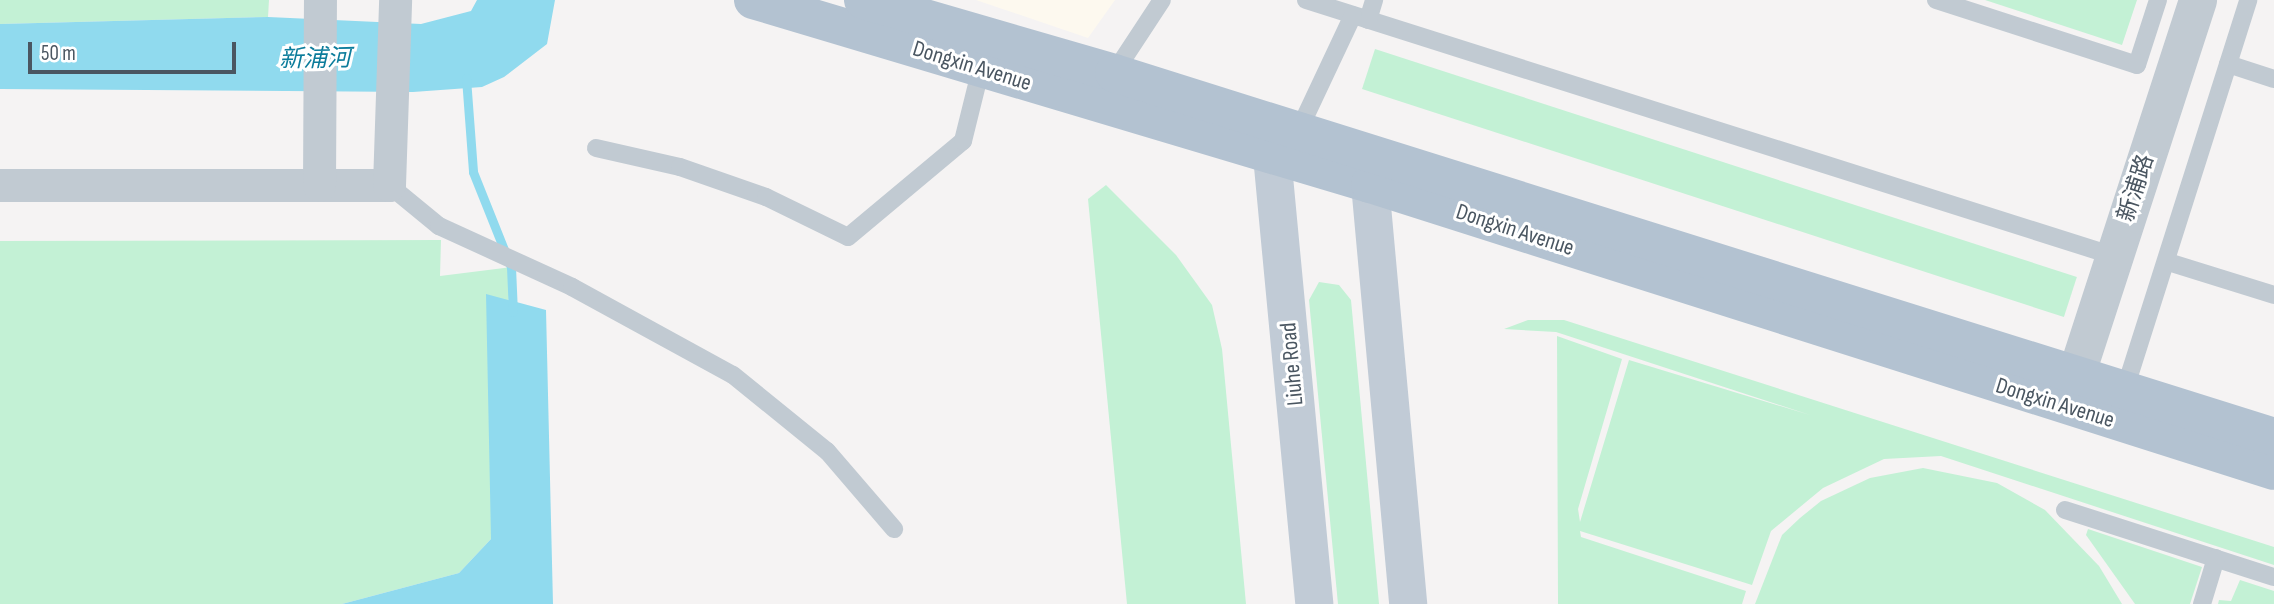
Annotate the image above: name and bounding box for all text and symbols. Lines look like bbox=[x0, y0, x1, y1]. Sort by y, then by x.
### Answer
scale bar bbox=[32, 28, 240, 72]
street label: Dongxin Avenue bbox=[909, 35, 1035, 97]
text: 50 m bbox=[41, 41, 76, 66]
water label: 新浦河 bbox=[279, 44, 351, 74]
street label: 新浦路 bbox=[2112, 151, 2160, 225]
street label: Dongxin Avenue bbox=[1452, 198, 1578, 262]
street label: Liuhe Road bbox=[1275, 321, 1309, 407]
street label: Dongxin Avenue bbox=[1992, 372, 2118, 434]

